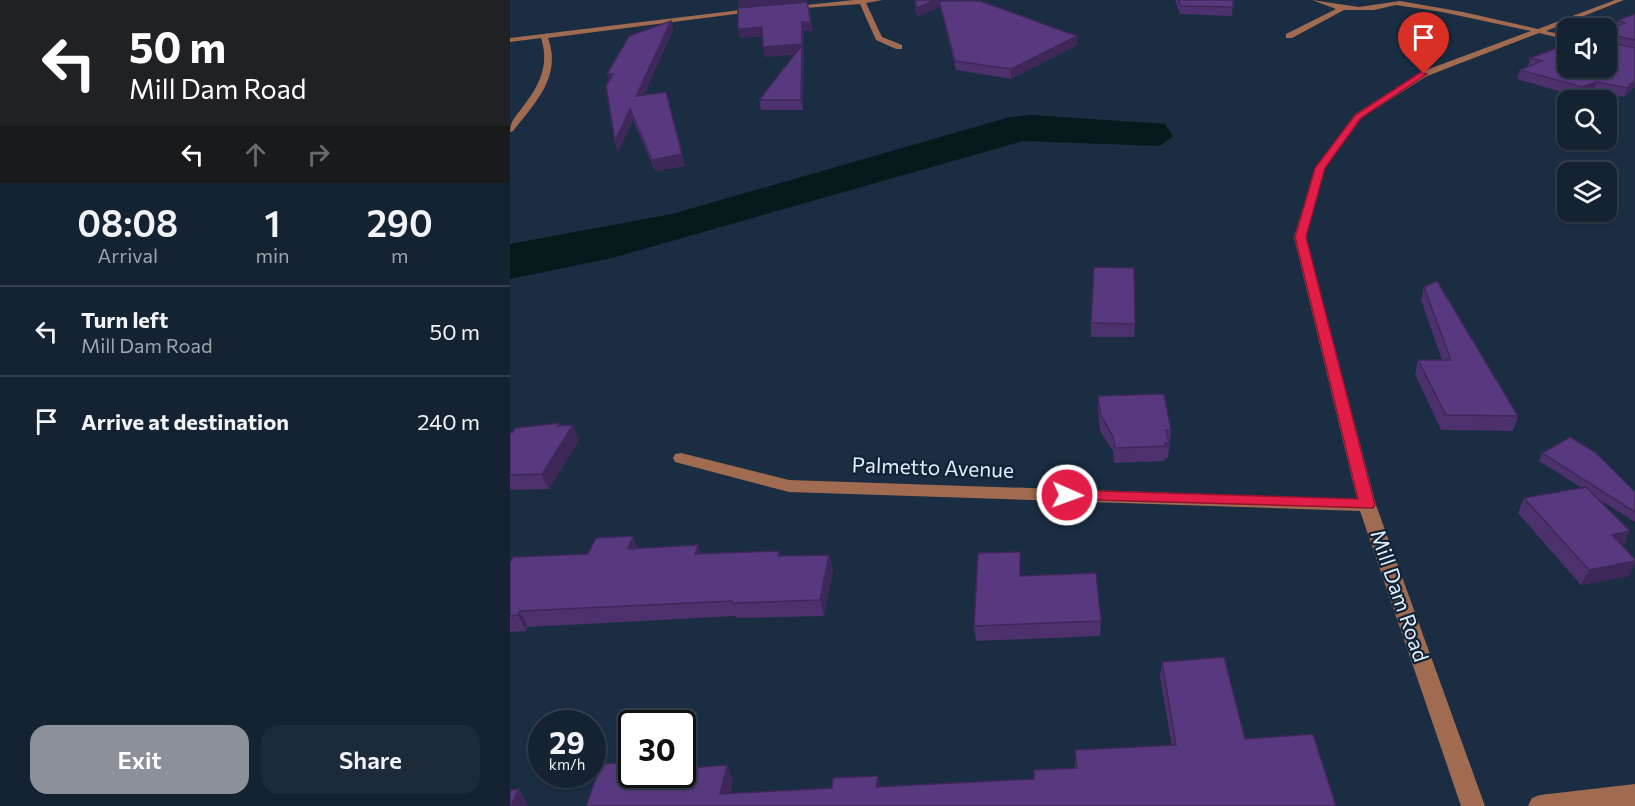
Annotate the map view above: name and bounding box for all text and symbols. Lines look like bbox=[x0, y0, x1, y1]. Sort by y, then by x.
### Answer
pin bbox=[1398, 12, 1449, 74]
map controls bbox=[1557, 18, 1617, 222]
button: sound bbox=[1557, 18, 1617, 78]
text: 50 m bbox=[129, 20, 226, 72]
icon: arrive bbox=[1407, 21, 1440, 54]
icon: left bbox=[30, 24, 108, 102]
text: Mill Dam Road bbox=[129, 72, 306, 105]
button: search bbox=[1557, 90, 1617, 150]
icon: left bbox=[176, 138, 209, 171]
icon: ahead bbox=[239, 138, 272, 171]
icon: right bbox=[302, 138, 335, 171]
button: layers bbox=[1557, 162, 1617, 222]
text: 08:08 bbox=[77, 200, 178, 244]
text: 1 bbox=[264, 200, 280, 244]
text: 290 bbox=[367, 200, 433, 244]
text: Arrival bbox=[97, 243, 158, 267]
text: min bbox=[255, 243, 290, 267]
text: m bbox=[391, 243, 408, 267]
text: Turn left bbox=[81, 306, 168, 333]
icon: left bbox=[30, 315, 63, 348]
text: 50 m bbox=[430, 318, 480, 345]
text: Mill Dam Road bbox=[81, 333, 212, 357]
icon: arrive bbox=[30, 405, 63, 438]
text: Arrive at destination bbox=[81, 408, 289, 435]
text: 240 m bbox=[417, 408, 480, 435]
street label: Palmetto Avenue bbox=[851, 451, 1015, 482]
position arrow bbox=[1035, 463, 1099, 527]
street label: Mill Dam Road bbox=[1366, 526, 1435, 665]
speed limit sign: 30 bbox=[618, 710, 696, 788]
text: 29 bbox=[549, 723, 585, 760]
button: Exit bbox=[30, 725, 249, 794]
button: Share bbox=[261, 725, 480, 794]
text: km/h bbox=[549, 755, 585, 773]

